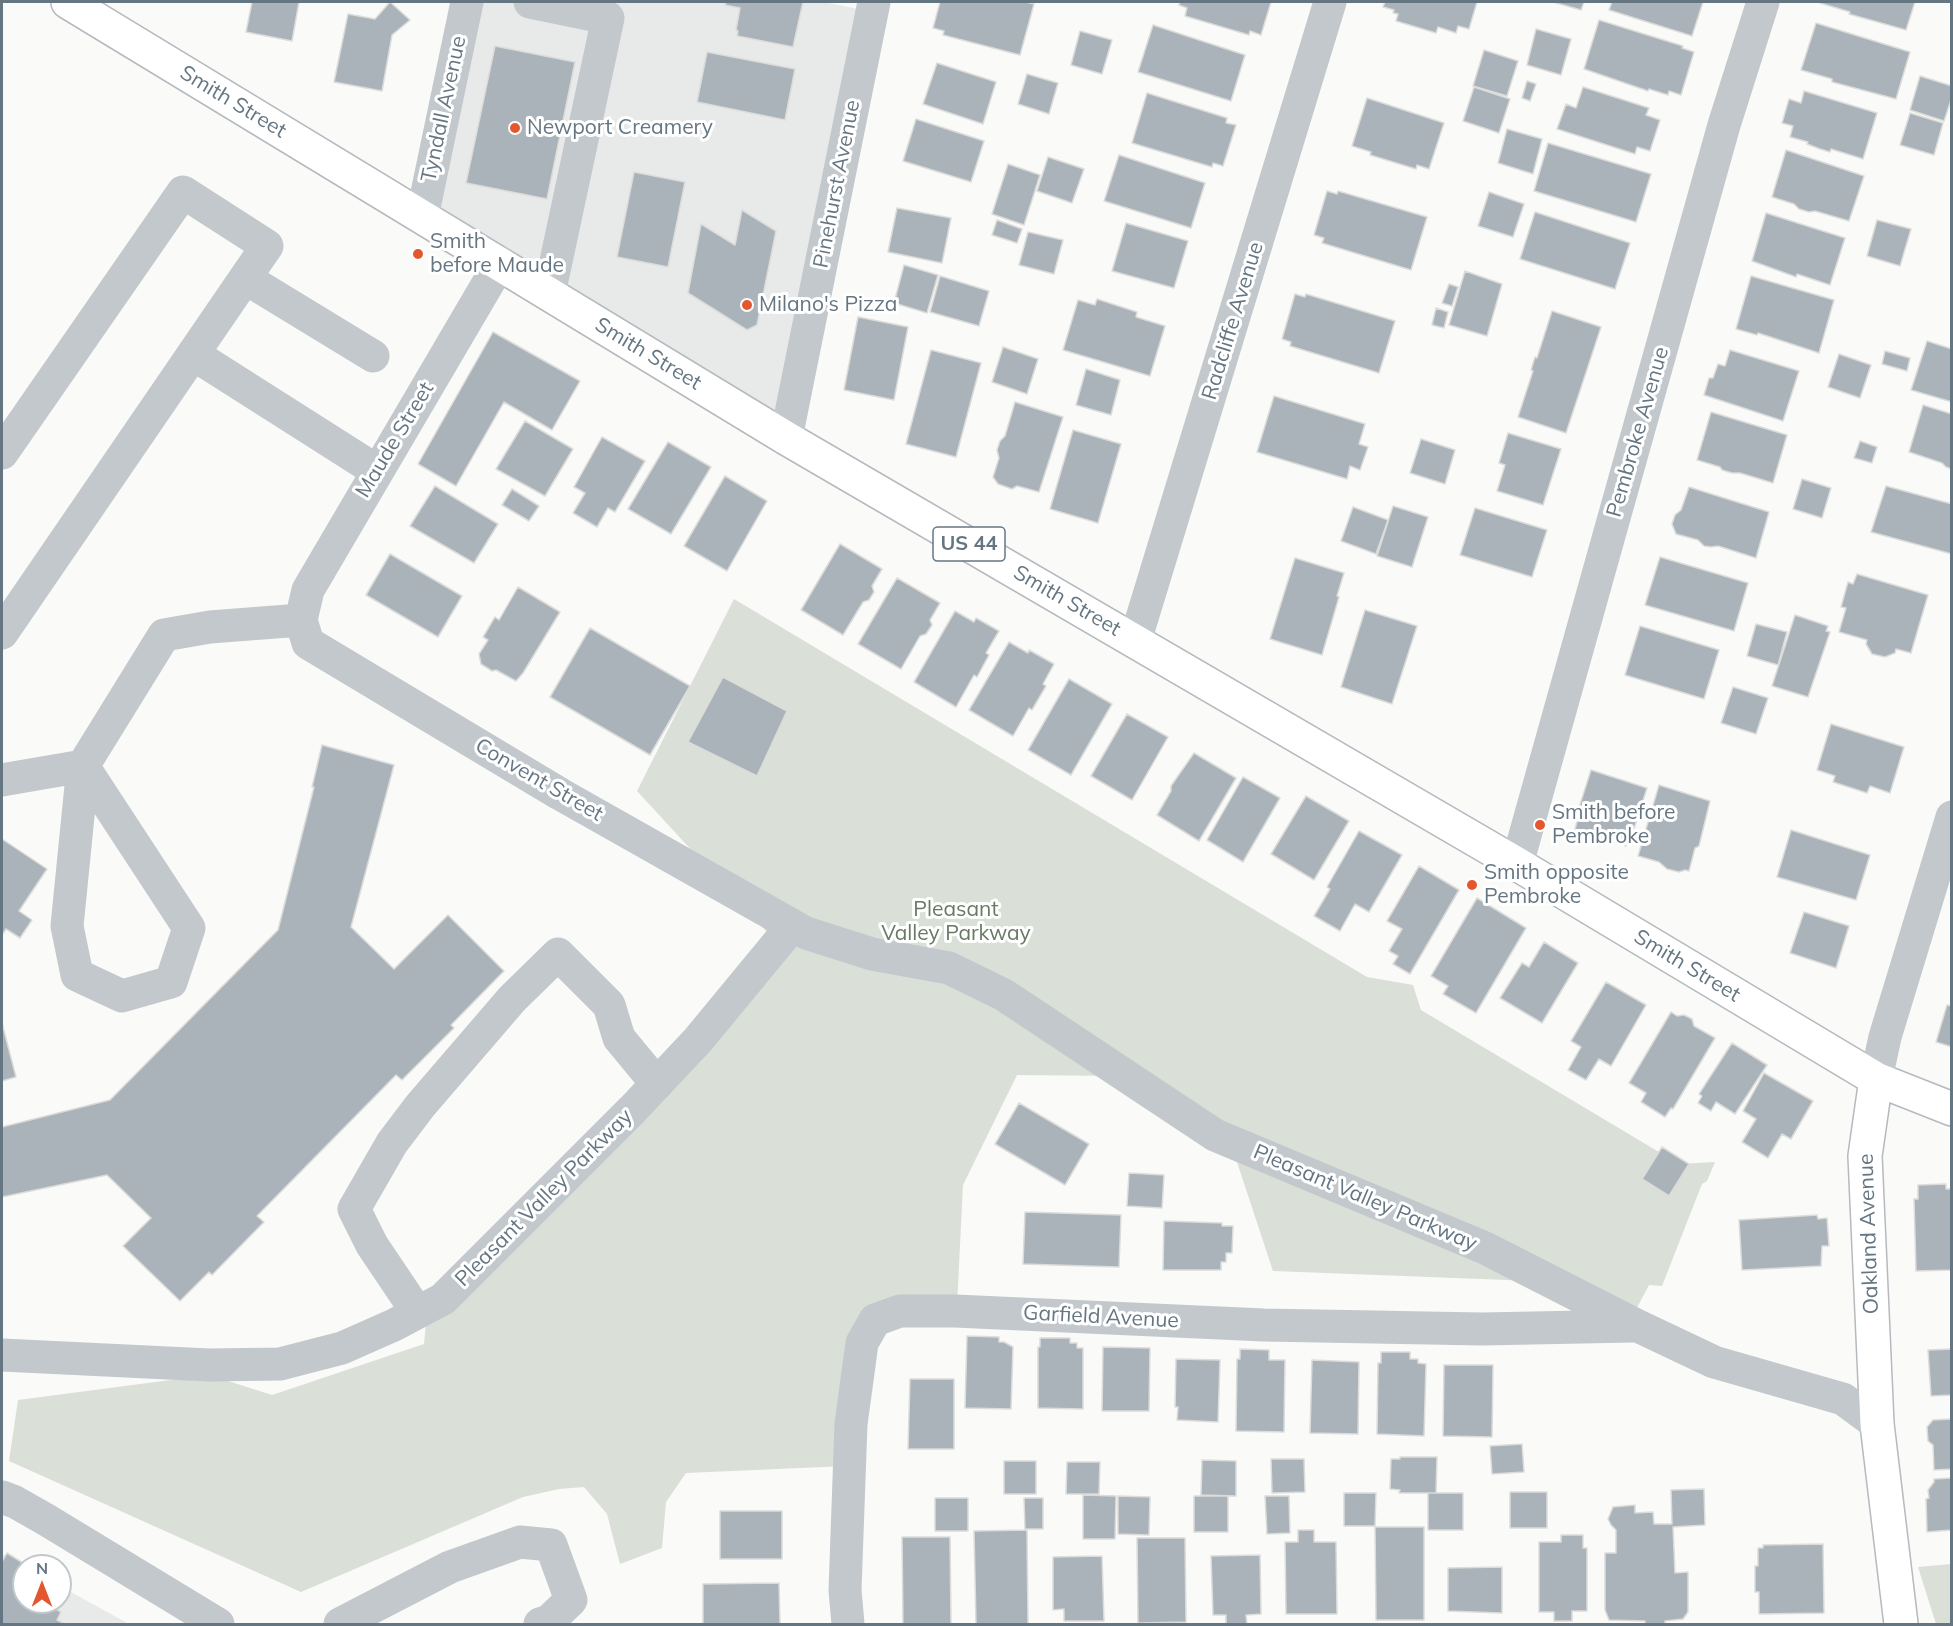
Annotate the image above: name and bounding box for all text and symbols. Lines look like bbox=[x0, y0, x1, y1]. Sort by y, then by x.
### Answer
street label: Tyndall Avenue bbox=[416, 34, 472, 184]
street label: Smith Street bbox=[175, 60, 291, 144]
street label: Pinehurst Avenue bbox=[808, 98, 866, 270]
place label: Newport Creamery bbox=[527, 115, 713, 141]
marker: Newport Creamery bbox=[508, 121, 522, 135]
place label: Smith before Maude bbox=[430, 229, 564, 279]
street label: Radcliffe Avenue bbox=[1197, 239, 1269, 403]
marker: Smith before Maude bbox=[411, 247, 425, 261]
place label: Milano's Pizza bbox=[759, 292, 897, 318]
marker: Milano's Pizza bbox=[740, 298, 754, 312]
street label: Smith Street bbox=[590, 312, 706, 396]
street label: Pembroke Avenue bbox=[1602, 344, 1674, 520]
street label: Maude Street bbox=[351, 378, 439, 502]
road number: US 44 bbox=[933, 527, 1005, 561]
street label: Smith Street bbox=[1009, 560, 1125, 642]
street label: Convent Street bbox=[471, 733, 607, 827]
place label: Smith before Pembroke bbox=[1552, 800, 1675, 850]
marker: Smith before Pembroke bbox=[1533, 818, 1547, 832]
place label: Smith opposite Pembroke bbox=[1484, 860, 1629, 910]
marker: Smith opposite Pembroke bbox=[1465, 878, 1479, 892]
park label: Pleasant Valley Parkway bbox=[881, 897, 1031, 947]
street label: Smith Street bbox=[1629, 924, 1745, 1008]
street label: Pleasant Valley Parkway bbox=[450, 1104, 638, 1292]
street label: Pleasant Valley Parkway bbox=[1249, 1139, 1481, 1257]
street label: Oakland Avenue bbox=[1854, 1153, 1884, 1315]
street label: Garfield Avenue bbox=[1023, 1300, 1179, 1334]
north arrow bbox=[12, 1554, 72, 1614]
text: N bbox=[36, 1558, 48, 1578]

